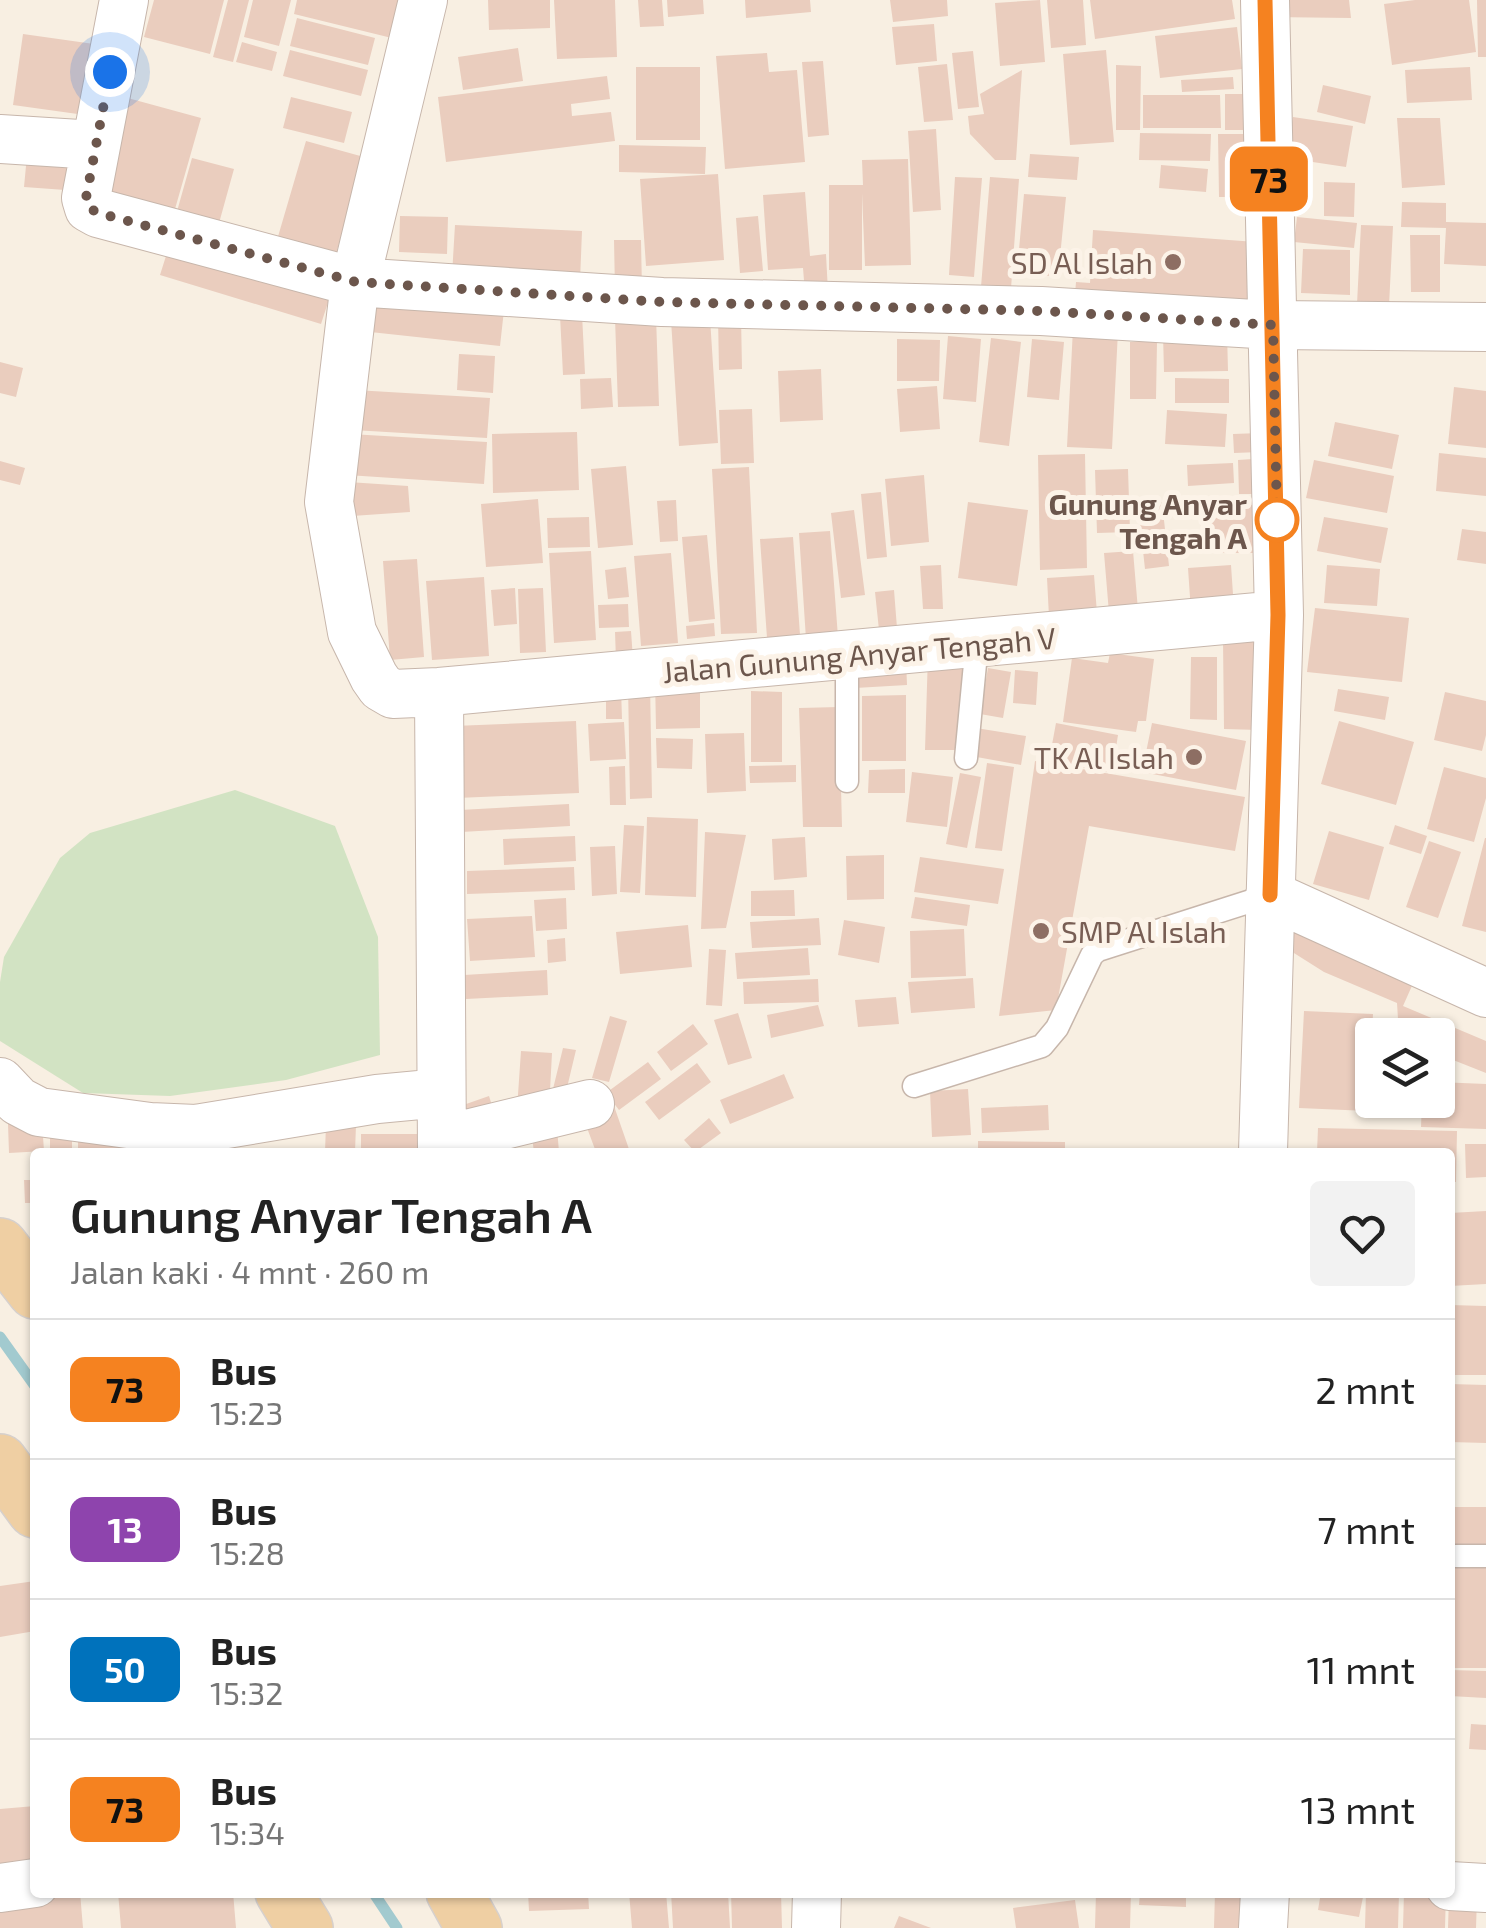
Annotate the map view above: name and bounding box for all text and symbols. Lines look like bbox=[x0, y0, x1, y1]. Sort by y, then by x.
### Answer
your location bbox=[85, 47, 135, 97]
line badge: 73 bbox=[1224, 146, 1314, 212]
text: 73 bbox=[1250, 158, 1288, 200]
place label: SD Al Islah bbox=[1011, 244, 1153, 280]
marker: SD Al Islah bbox=[1162, 251, 1184, 273]
place label: Gunung Anyar Tengah A bbox=[1048, 485, 1247, 555]
marker: Gunung Anyar Tengah A bbox=[1256, 499, 1298, 541]
street label: Jalan Gunung Anyar Tengah V bbox=[661, 619, 1057, 689]
place label: TK Al Islah bbox=[1034, 739, 1174, 775]
marker: TK Al Islah bbox=[1183, 746, 1205, 768]
place label: SMP Al Islah bbox=[1061, 913, 1227, 949]
marker: SMP Al Islah bbox=[1030, 920, 1052, 942]
map controls bbox=[1355, 1018, 1455, 1118]
button: layers bbox=[1355, 1018, 1455, 1118]
button: heart bbox=[1310, 1181, 1415, 1286]
text: Gunung Anyar Tengah A bbox=[70, 1185, 592, 1243]
text: Jalan kaki · 4 mnt · 260 m bbox=[70, 1252, 429, 1290]
text: Bus bbox=[210, 1347, 277, 1393]
text: 2 mnt bbox=[1315, 1366, 1415, 1412]
text: 73 bbox=[106, 1368, 144, 1410]
text: 15:23 bbox=[210, 1393, 283, 1431]
text: Bus bbox=[210, 1487, 277, 1533]
text: 7 mnt bbox=[1317, 1506, 1415, 1552]
text: 13 bbox=[108, 1508, 142, 1550]
text: 15:28 bbox=[210, 1533, 285, 1571]
text: Bus bbox=[210, 1627, 277, 1673]
text: 11 mnt bbox=[1306, 1646, 1415, 1692]
text: 50 bbox=[104, 1648, 146, 1690]
text: 15:32 bbox=[210, 1673, 283, 1711]
text: Bus bbox=[210, 1767, 277, 1813]
text: 13 mnt bbox=[1300, 1786, 1415, 1832]
text: 73 bbox=[106, 1788, 144, 1830]
text: 15:34 bbox=[210, 1813, 285, 1851]

